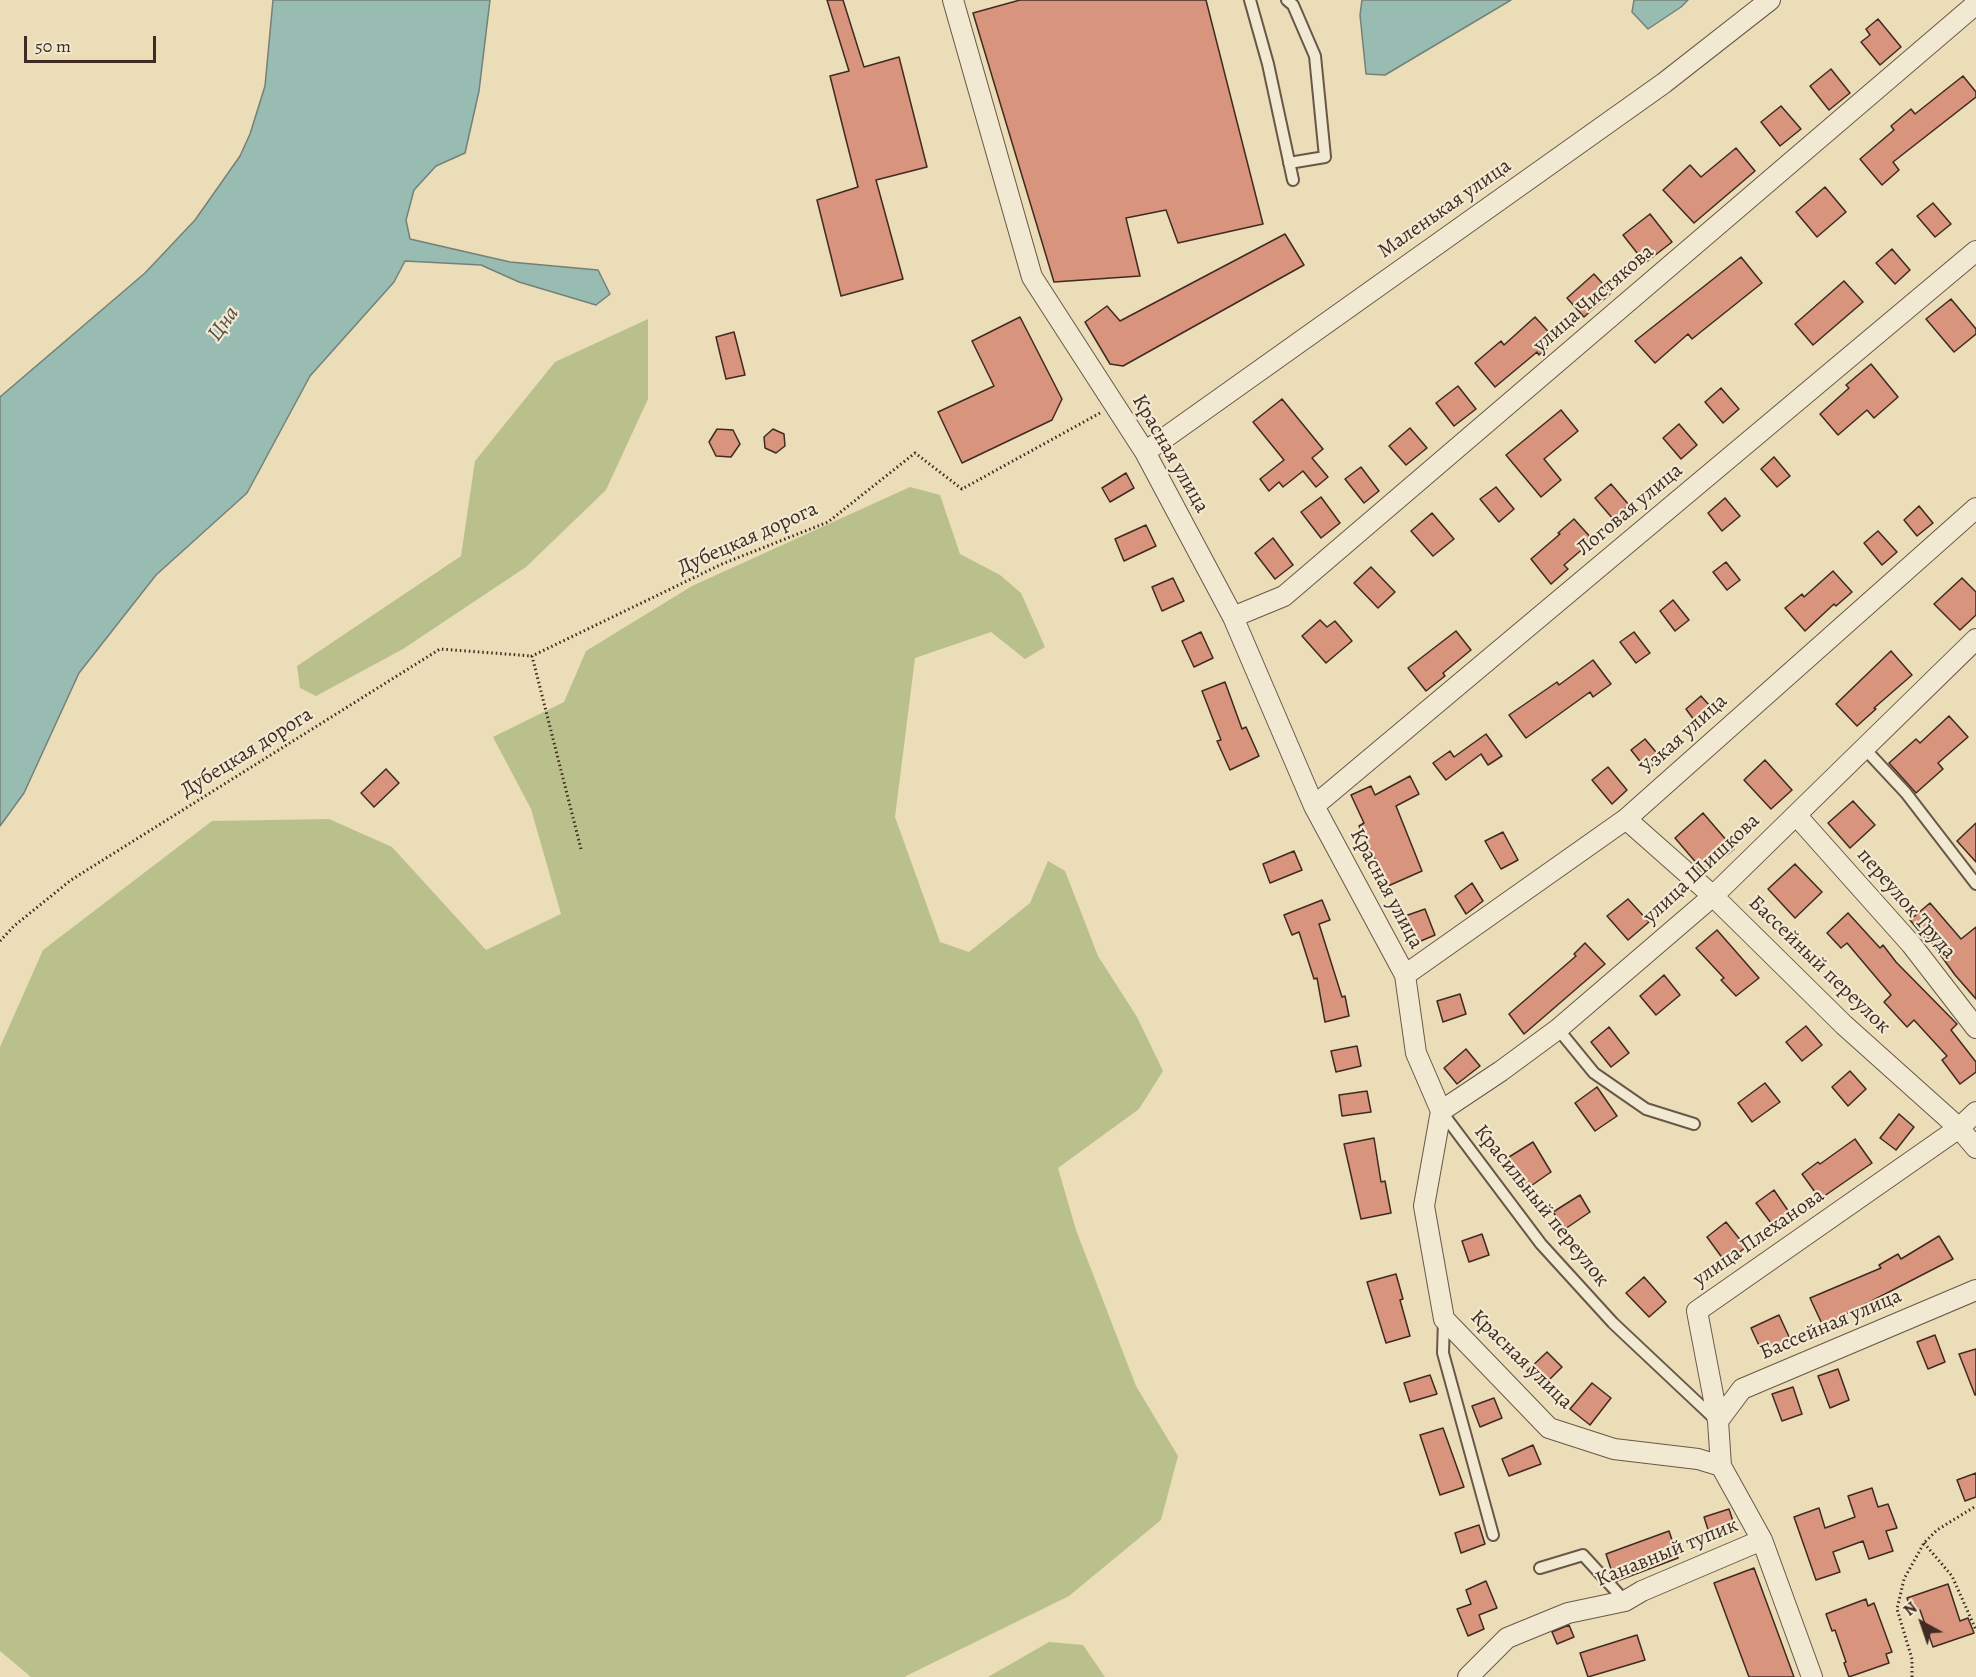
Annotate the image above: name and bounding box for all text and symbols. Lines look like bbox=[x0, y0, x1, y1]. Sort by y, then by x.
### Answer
scale bar bbox=[27, 24, 159, 62]
text: 50 m bbox=[35, 34, 71, 58]
street label: Маленькая улица bbox=[1374, 154, 1516, 264]
street label: улица Чистякова bbox=[1528, 240, 1660, 358]
water label: Цна bbox=[203, 301, 245, 347]
street label: Красная улица bbox=[1126, 390, 1214, 518]
street label: Логовая улица bbox=[1572, 458, 1688, 562]
street label: Дубецкая дорога bbox=[674, 497, 822, 581]
street label: Узкая улица bbox=[1635, 689, 1733, 781]
street label: Дубецкая дорога bbox=[176, 702, 318, 804]
street label: улица Шишкова bbox=[1638, 809, 1766, 929]
street label: Красная улица bbox=[1344, 825, 1428, 953]
street label: переулок Труда bbox=[1851, 843, 1961, 965]
street label: Бассейный переулок bbox=[1743, 891, 1895, 1039]
street label: Красильный переулок bbox=[1468, 1120, 1614, 1292]
street label: улица Плеханова bbox=[1689, 1183, 1829, 1293]
street label: Бассейная улица bbox=[1756, 1284, 1906, 1366]
street label: Красная улица bbox=[1465, 1305, 1577, 1415]
street label: Канавный тупик bbox=[1592, 1513, 1742, 1593]
north arrow bbox=[1892, 1593, 1952, 1653]
text: N bbox=[1899, 1597, 1922, 1621]

